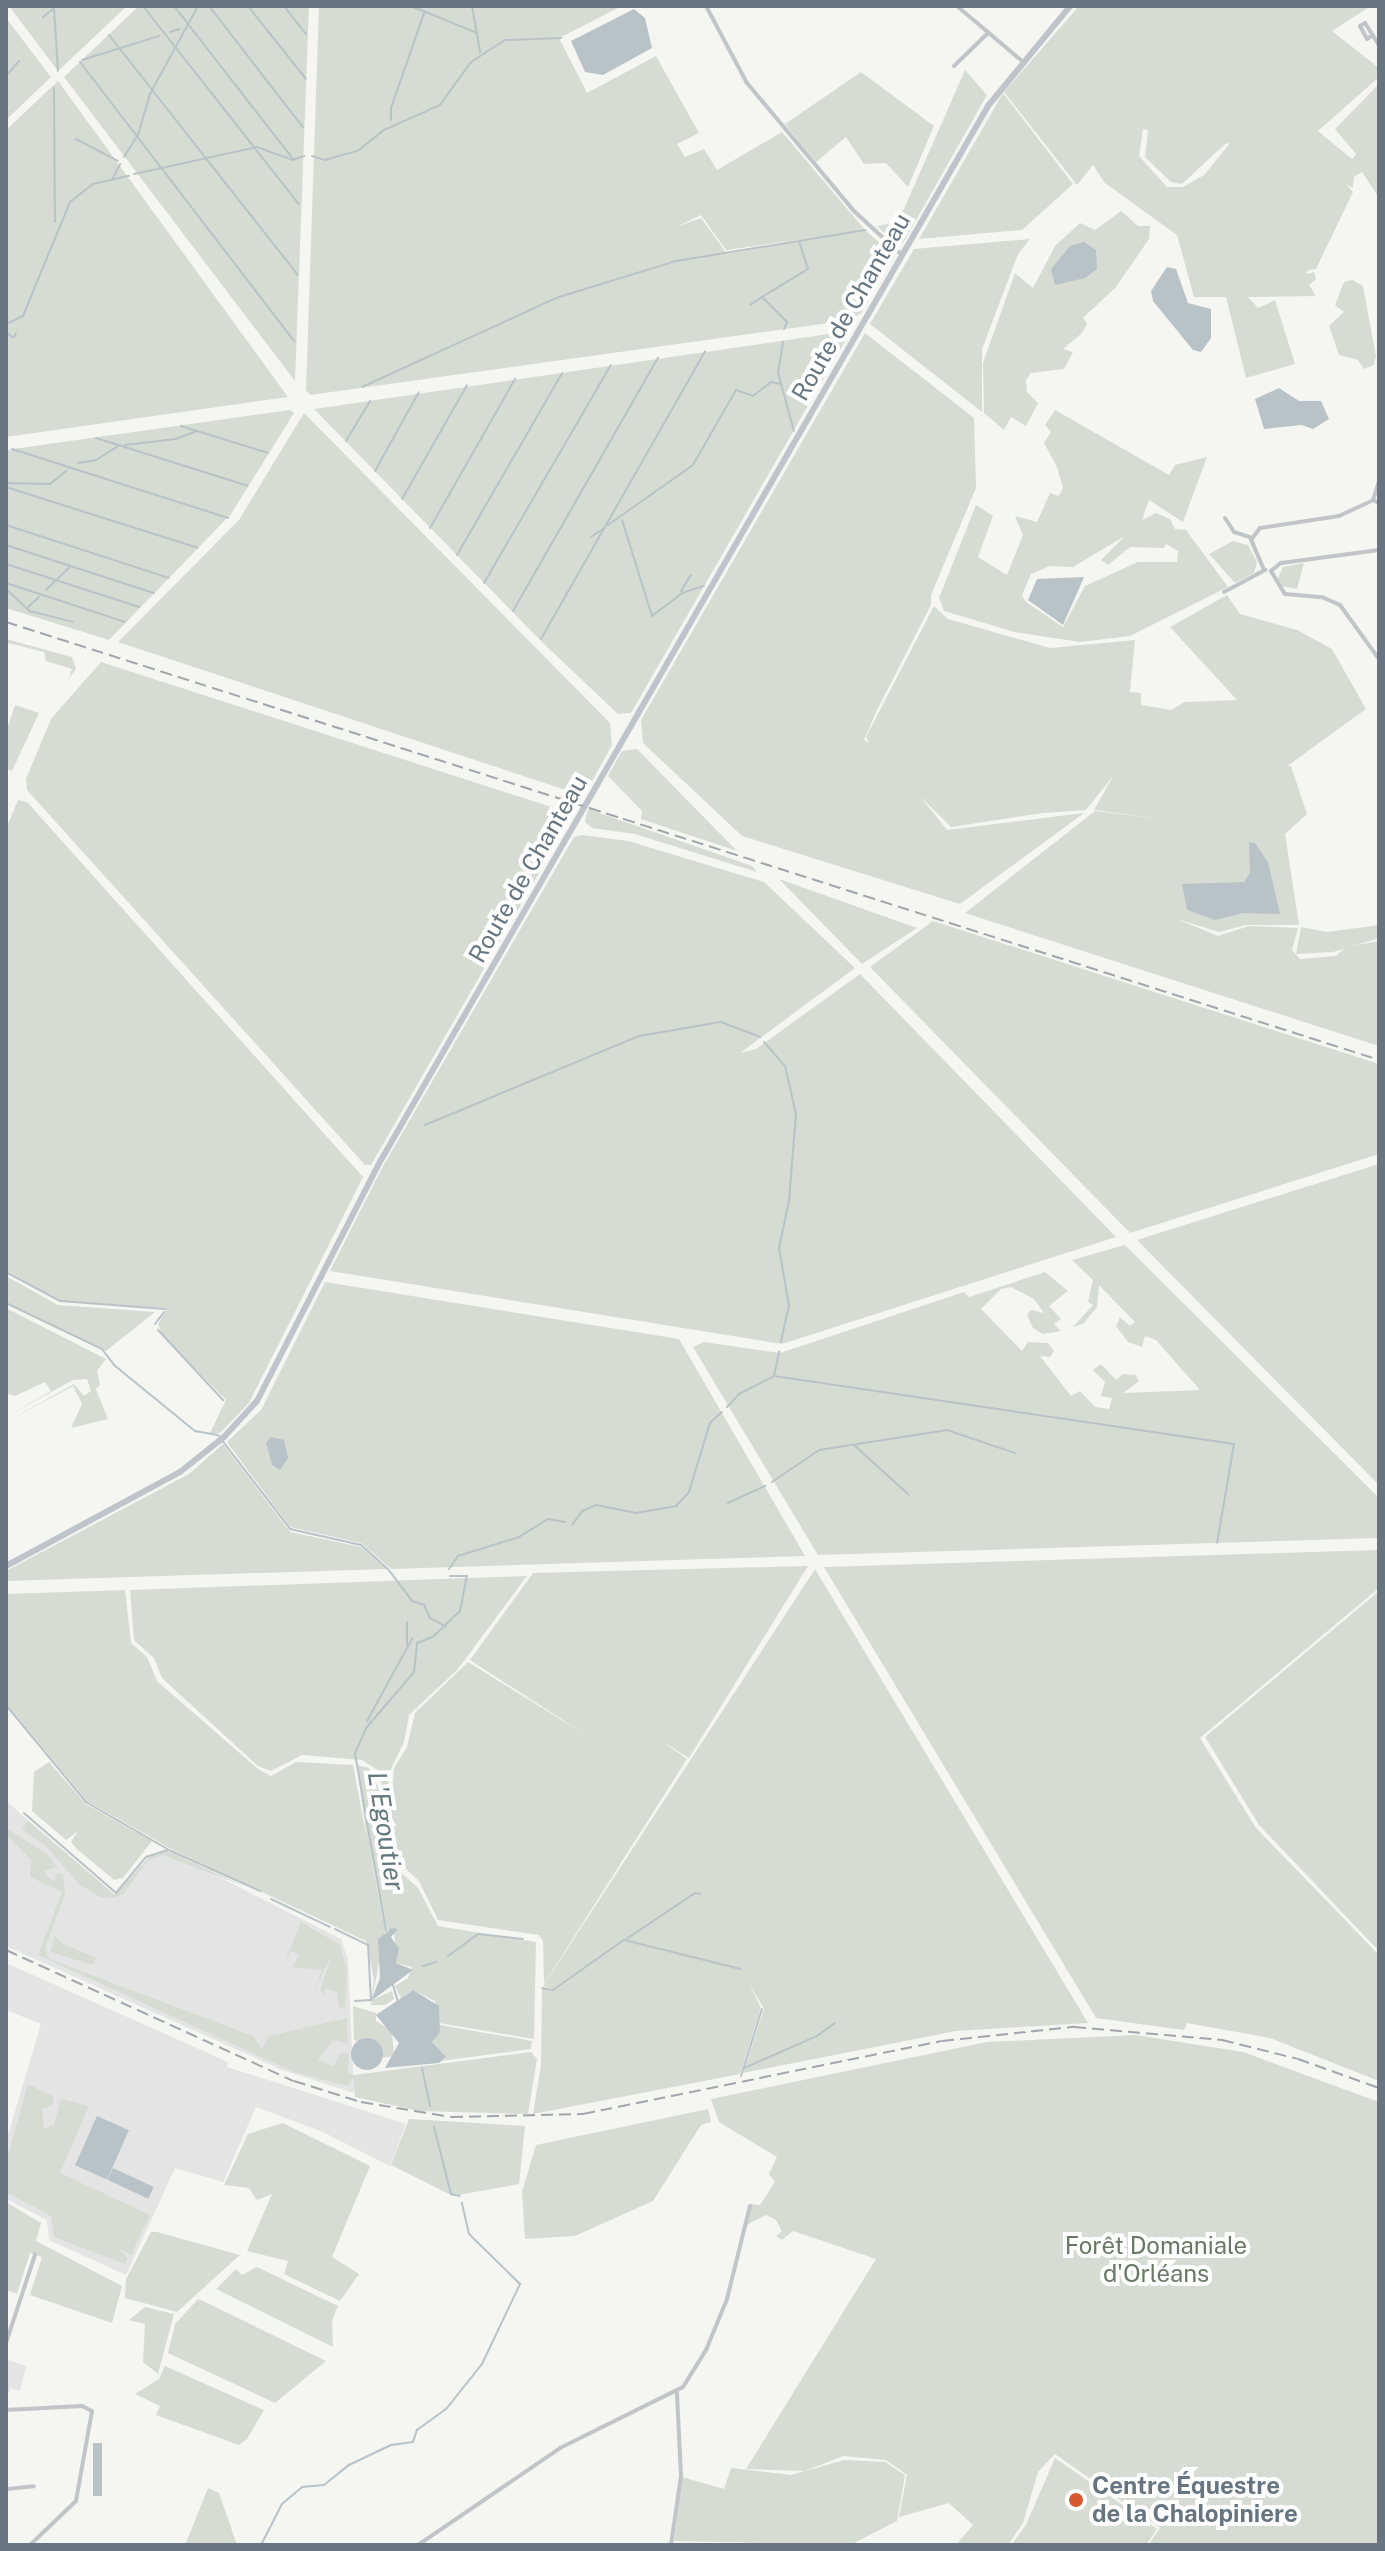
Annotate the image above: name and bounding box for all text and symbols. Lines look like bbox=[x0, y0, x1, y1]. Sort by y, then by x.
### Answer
street label: Route de Chanteau bbox=[786, 208, 916, 406]
street label: Route de Chanteau bbox=[463, 770, 593, 968]
water label: L'Egoutier bbox=[361, 1769, 411, 1893]
park label: Forêt Domaniale d'Orléans bbox=[1065, 2232, 1247, 2288]
place label: Centre Équestre de la Chalopiniere bbox=[1092, 2472, 1298, 2528]
marker: Centre Équestre de la Chalopiniere bbox=[1067, 2491, 1085, 2509]

